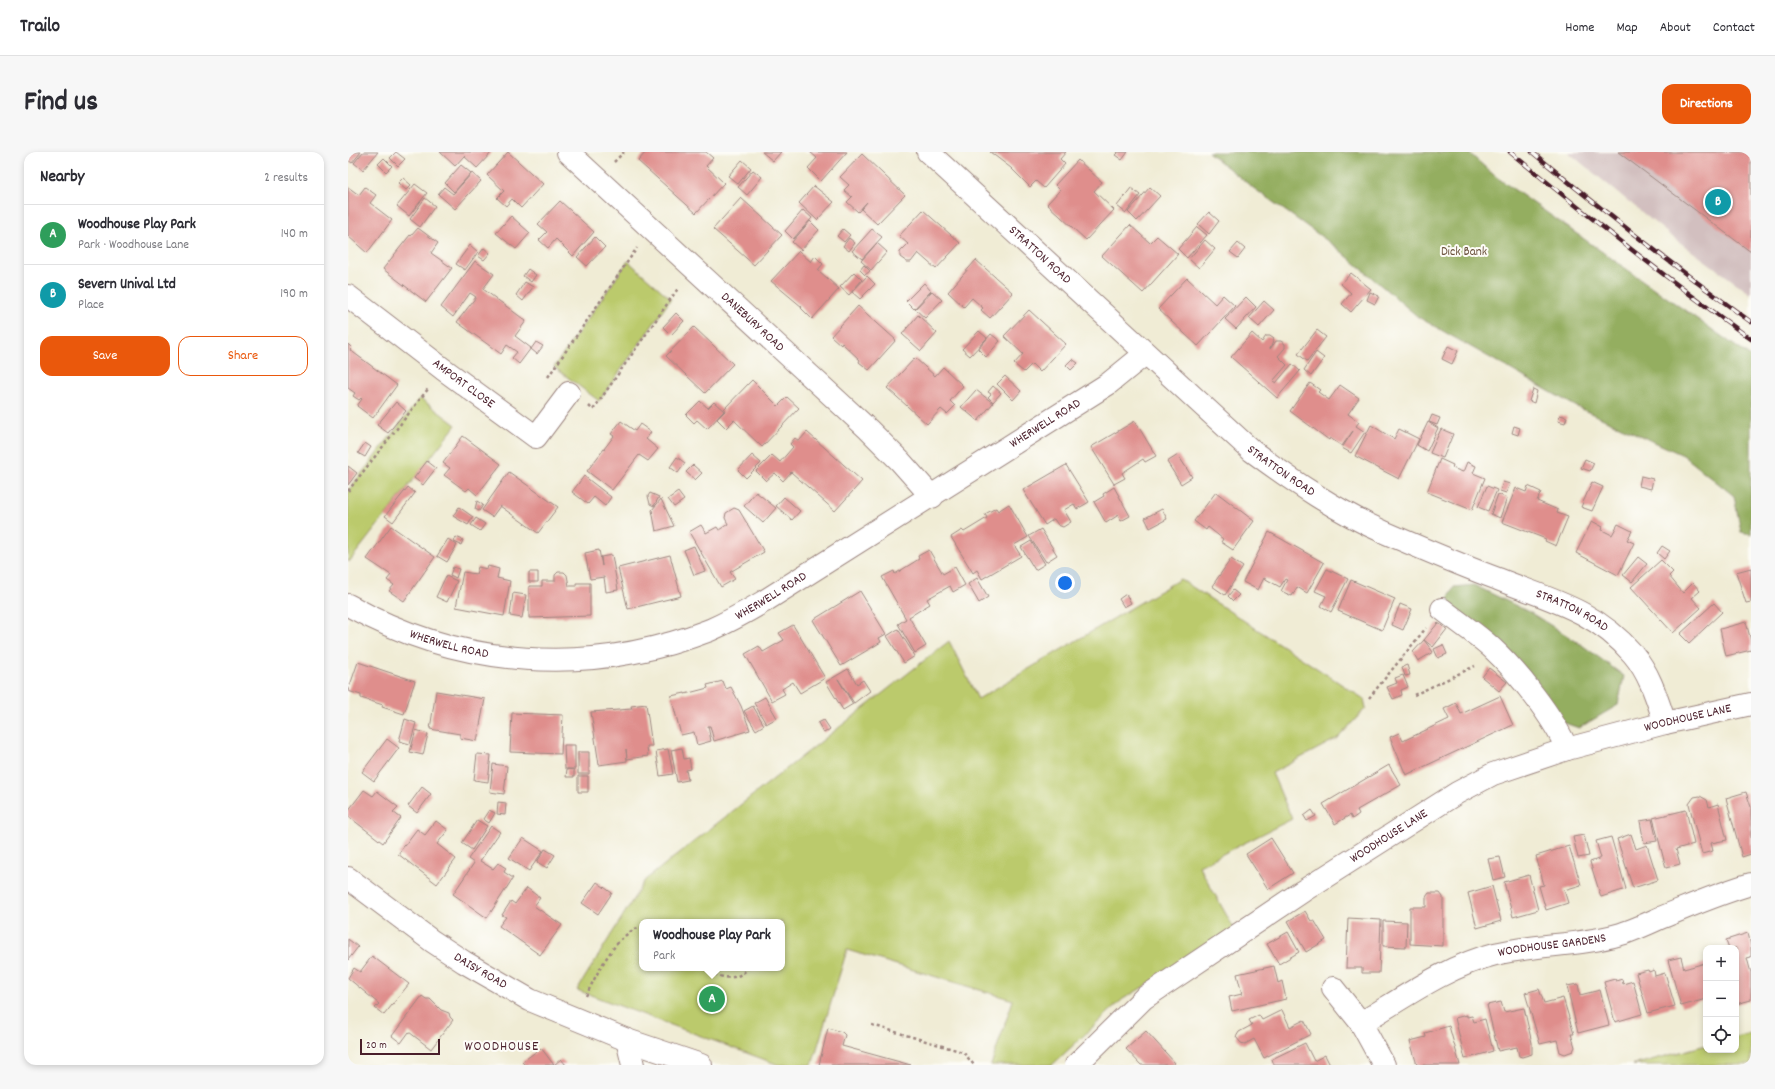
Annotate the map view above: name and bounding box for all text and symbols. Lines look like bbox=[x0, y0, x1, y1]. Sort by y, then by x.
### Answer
text: Trailo bbox=[20, 14, 60, 41]
text: Home bbox=[1565, 18, 1594, 38]
text: Map bbox=[1616, 18, 1638, 38]
text: About bbox=[1660, 18, 1691, 38]
text: Contact bbox=[1713, 18, 1755, 38]
text: Find us bbox=[24, 84, 98, 124]
button: Directions bbox=[1662, 84, 1751, 124]
text: Nearby bbox=[40, 166, 84, 190]
text: 2 results bbox=[264, 169, 308, 188]
pin: B bbox=[1705, 187, 1731, 217]
text: Woodhouse Play Park bbox=[78, 214, 196, 236]
street label: STRATTON ROAD bbox=[1004, 221, 1076, 289]
text: A bbox=[49, 225, 57, 244]
text: 140 m bbox=[281, 225, 308, 244]
text: Park · Woodhouse Lane bbox=[78, 236, 189, 255]
park label: Dick Bank bbox=[1441, 243, 1487, 262]
text: Severn Unival Ltd bbox=[78, 274, 176, 296]
text: B bbox=[50, 285, 56, 304]
text: 190 m bbox=[280, 285, 308, 304]
street label: DANEBURY ROAD bbox=[716, 288, 789, 357]
text: Place bbox=[78, 296, 104, 315]
button: Save bbox=[40, 336, 170, 376]
button: Share bbox=[178, 336, 308, 376]
street label: AMPORT CLOSE bbox=[428, 354, 499, 413]
street label: WHERWELL ROAD bbox=[1006, 394, 1085, 453]
street label: STRATTON ROAD bbox=[1242, 441, 1319, 502]
street label: WHERWELL ROAD bbox=[732, 567, 811, 625]
your location bbox=[1055, 573, 1075, 593]
street label: STRATTON ROAD bbox=[1533, 585, 1613, 637]
street label: WHERWELL ROAD bbox=[407, 625, 490, 664]
street label: WOODHOUSE LANE bbox=[1642, 699, 1733, 738]
street label: WOODHOUSE LANE bbox=[1346, 804, 1432, 868]
popup bbox=[639, 919, 785, 971]
text: Woodhouse Play Park bbox=[653, 925, 771, 947]
street label: WOODHOUSE GARDENS bbox=[1496, 928, 1608, 963]
map controls bbox=[1703, 945, 1739, 1053]
button: + bbox=[1703, 945, 1739, 981]
text: Park bbox=[653, 947, 675, 966]
street label: DAISY ROAD bbox=[450, 948, 511, 994]
button: − bbox=[1703, 981, 1739, 1017]
pin: A bbox=[699, 984, 725, 1014]
button: locate bbox=[1703, 1017, 1739, 1053]
scale bar bbox=[360, 1037, 440, 1056]
district label: WOODHOUSE bbox=[465, 1037, 539, 1057]
text: 20 m bbox=[366, 1038, 387, 1054]

